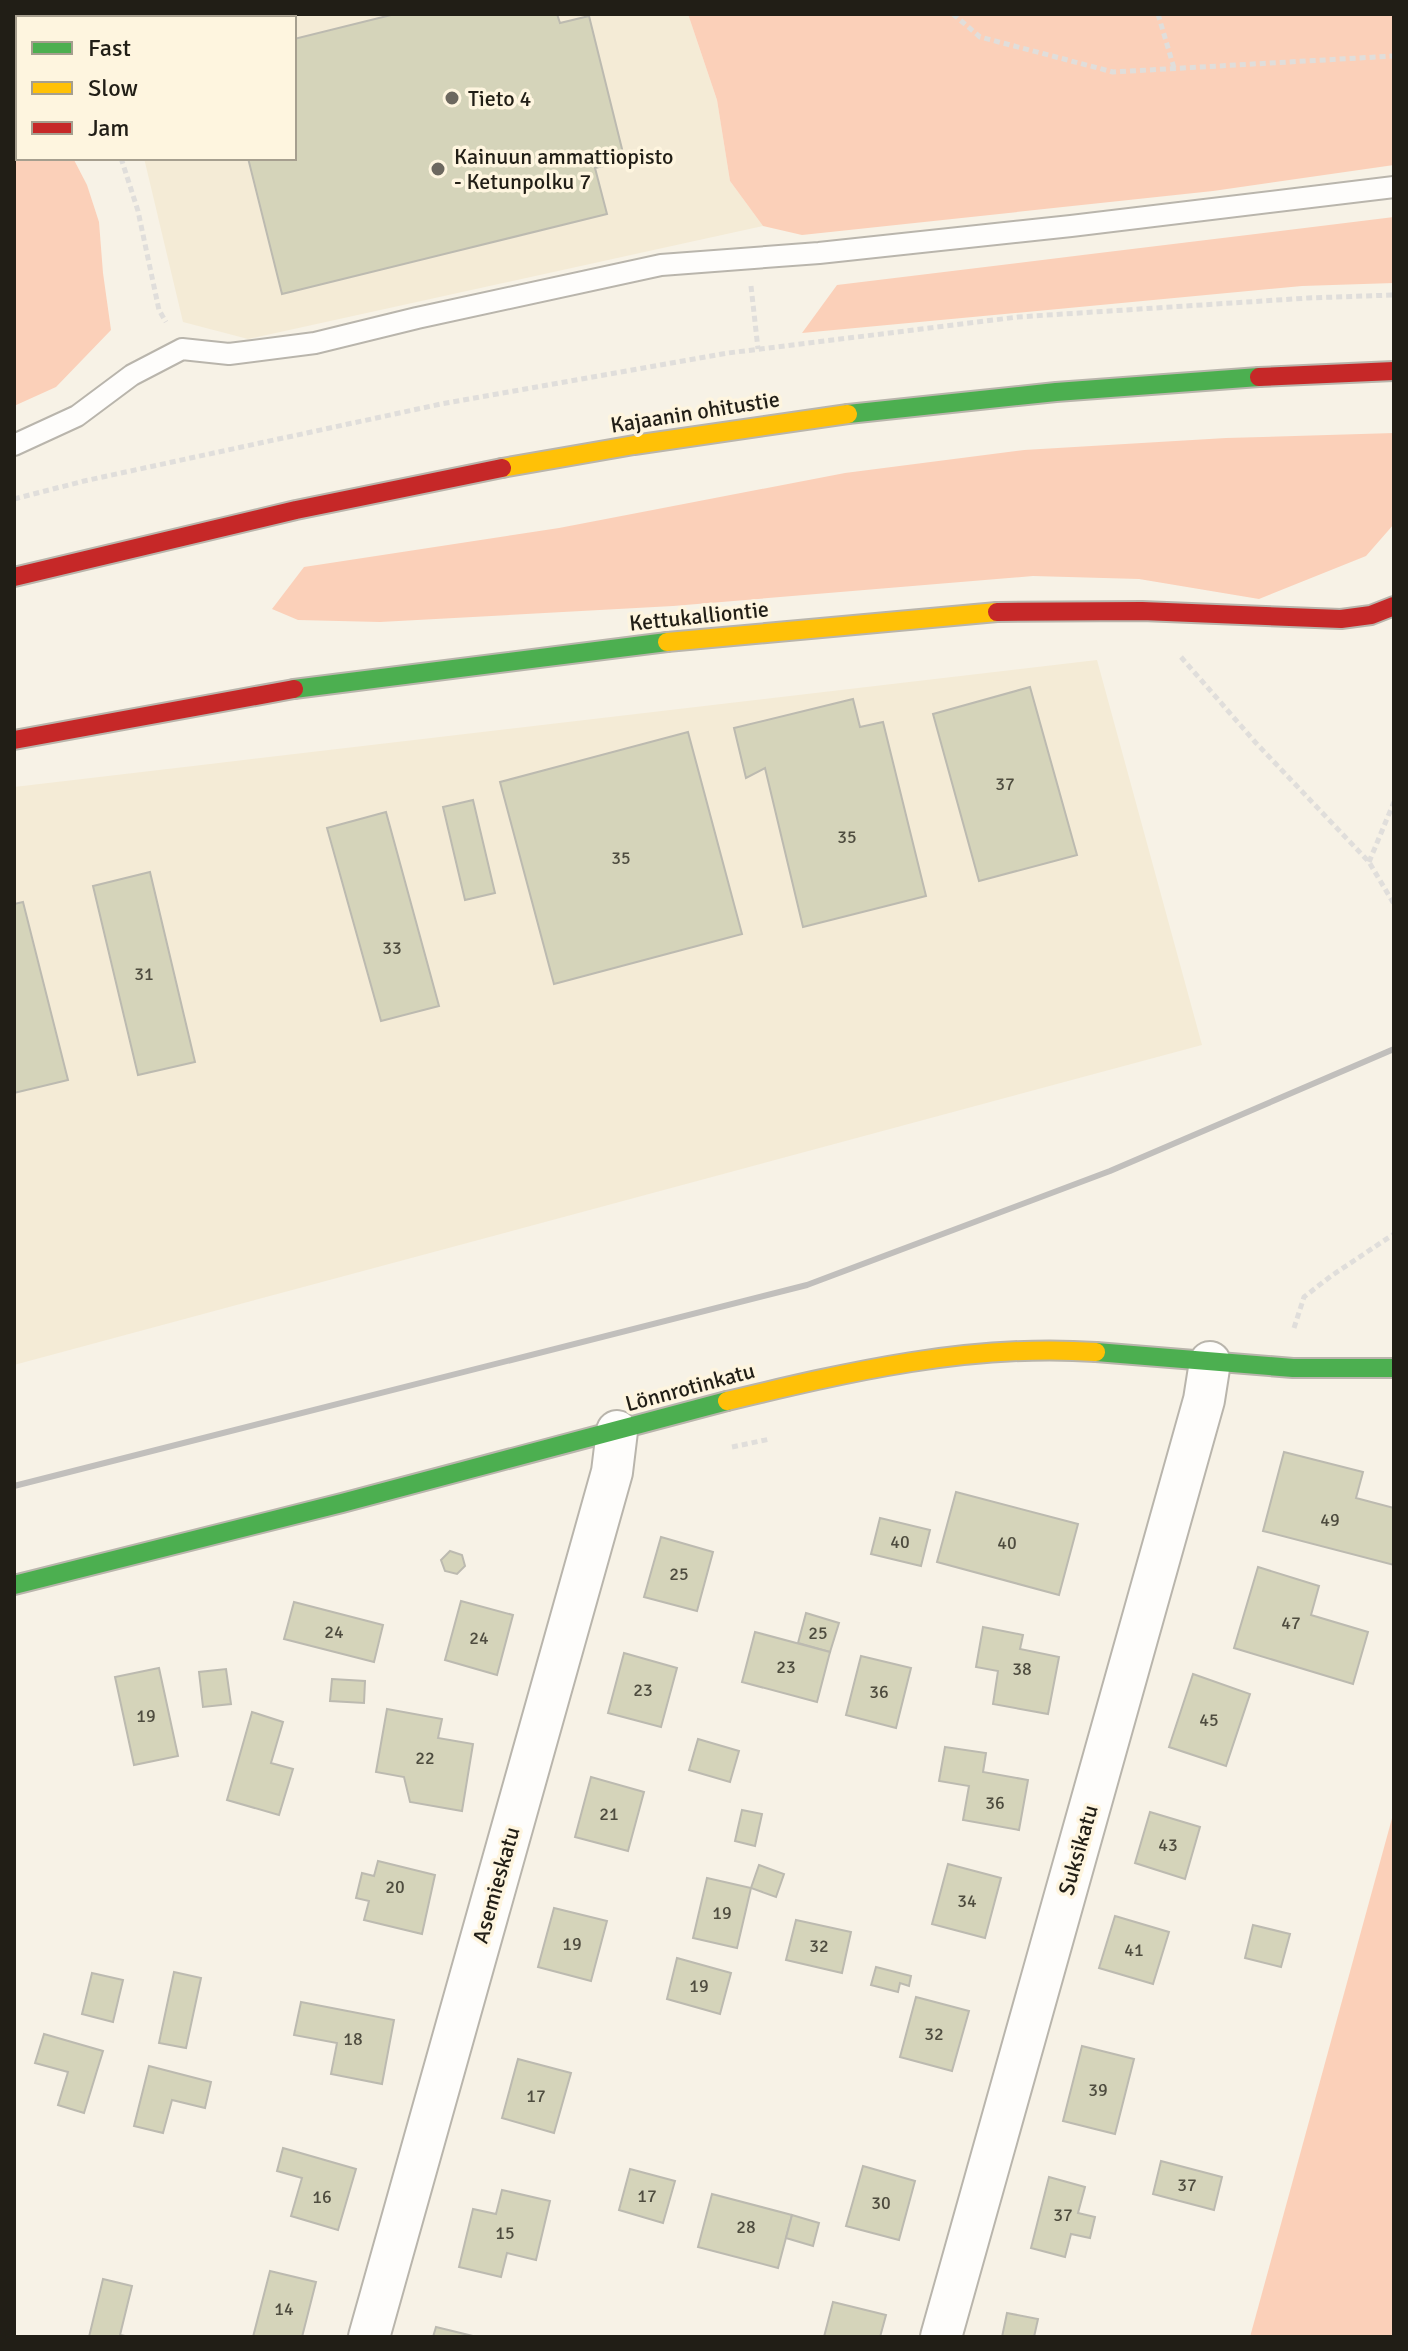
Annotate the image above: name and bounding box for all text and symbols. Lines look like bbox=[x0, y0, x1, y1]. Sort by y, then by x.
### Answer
legend bbox=[16, 16, 296, 160]
text: Fast bbox=[88, 33, 131, 63]
text: Slow bbox=[88, 73, 138, 103]
place label: Tieto 4 bbox=[468, 85, 532, 112]
marker: Tieto 4 bbox=[443, 89, 461, 107]
text: Jam bbox=[88, 113, 129, 143]
place label: Kainuun ammattiopisto - Ketunpolku 7 bbox=[454, 143, 673, 195]
marker: Kainuun ammattiopisto - Ketunpolku 7 bbox=[429, 160, 447, 178]
street label: Kajaanin ohitustie bbox=[608, 385, 782, 439]
street label: Kettukalliontie bbox=[628, 595, 770, 637]
house number: 37 bbox=[995, 773, 1015, 795]
house number: 35 bbox=[837, 826, 857, 848]
house number: 35 bbox=[611, 847, 631, 869]
house number: 33 bbox=[382, 937, 402, 959]
house number: 31 bbox=[134, 963, 154, 985]
street label: Lönnrotinkatu bbox=[622, 1357, 758, 1417]
house number: 49 bbox=[1320, 1509, 1340, 1531]
house number: 40 bbox=[890, 1531, 910, 1553]
house number: 40 bbox=[997, 1532, 1017, 1554]
house number: 25 bbox=[669, 1563, 689, 1585]
house number: 47 bbox=[1281, 1612, 1301, 1634]
house number: 24 bbox=[324, 1621, 344, 1643]
house number: 25 bbox=[808, 1622, 828, 1644]
house number: 24 bbox=[469, 1627, 489, 1649]
house number: 23 bbox=[776, 1656, 796, 1678]
house number: 38 bbox=[1012, 1658, 1032, 1680]
house number: 23 bbox=[633, 1679, 653, 1701]
house number: 36 bbox=[869, 1681, 889, 1703]
house number: 19 bbox=[136, 1705, 156, 1727]
house number: 45 bbox=[1199, 1709, 1219, 1731]
house number: 22 bbox=[415, 1747, 435, 1769]
house number: 36 bbox=[985, 1792, 1005, 1814]
street label: Suksikatu bbox=[1052, 1802, 1104, 1898]
house number: 21 bbox=[599, 1803, 619, 1825]
street label: Asemieskatu bbox=[466, 1824, 526, 1946]
house number: 43 bbox=[1158, 1834, 1178, 1856]
house number: 20 bbox=[385, 1876, 405, 1898]
house number: 34 bbox=[957, 1890, 977, 1912]
house number: 19 bbox=[712, 1902, 732, 1924]
house number: 19 bbox=[562, 1933, 582, 1955]
house number: 32 bbox=[809, 1935, 829, 1957]
house number: 41 bbox=[1124, 1939, 1144, 1961]
house number: 19 bbox=[689, 1975, 709, 1997]
house number: 32 bbox=[924, 2023, 944, 2045]
house number: 18 bbox=[343, 2028, 363, 2050]
house number: 39 bbox=[1088, 2079, 1108, 2101]
house number: 17 bbox=[526, 2085, 546, 2107]
house number: 37 bbox=[1177, 2174, 1197, 2196]
house number: 17 bbox=[637, 2185, 657, 2207]
house number: 16 bbox=[312, 2186, 332, 2208]
house number: 30 bbox=[871, 2192, 891, 2214]
house number: 37 bbox=[1053, 2204, 1073, 2226]
house number: 28 bbox=[736, 2216, 756, 2238]
house number: 15 bbox=[495, 2222, 515, 2244]
house number: 14 bbox=[274, 2298, 294, 2320]

